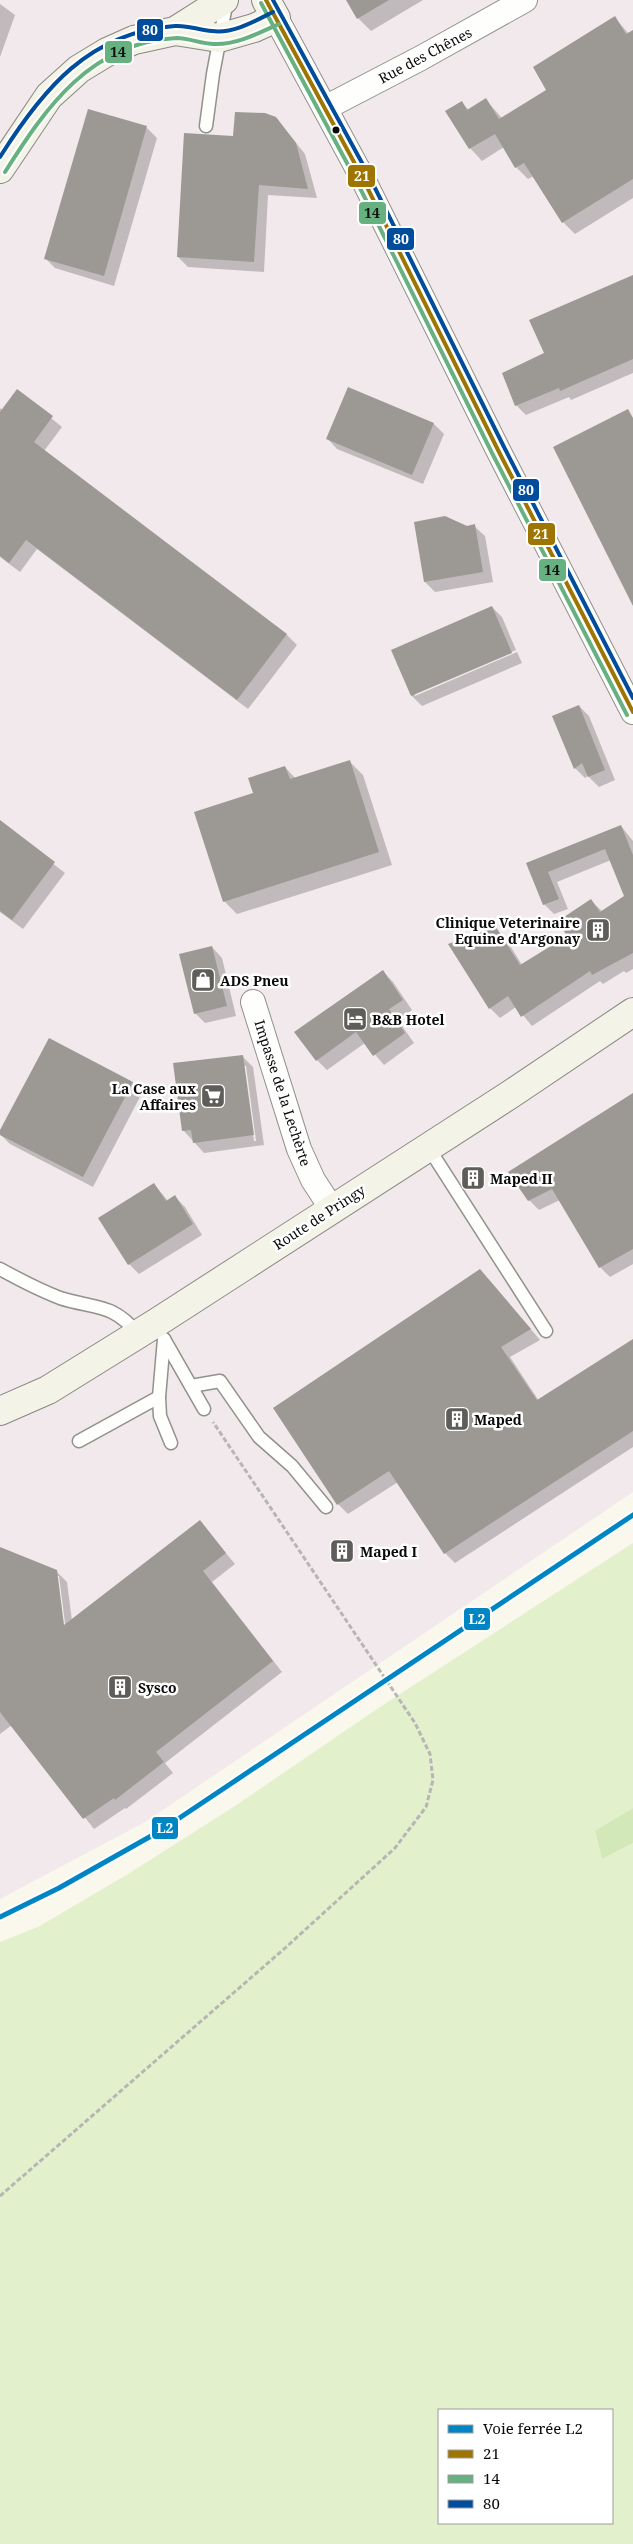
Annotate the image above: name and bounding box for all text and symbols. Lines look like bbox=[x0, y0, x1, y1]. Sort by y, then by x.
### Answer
line badge: 80 bbox=[136, 18, 164, 42]
text: 80 bbox=[142, 20, 158, 39]
street label: Rue des Chênes bbox=[375, 22, 475, 88]
line badge: 14 bbox=[104, 40, 133, 64]
text: 14 bbox=[110, 42, 126, 61]
unlabelled marker bbox=[331, 125, 341, 135]
line badge: 21 bbox=[347, 164, 376, 188]
text: 21 bbox=[354, 166, 370, 185]
line badge: 14 bbox=[358, 201, 387, 225]
text: 14 bbox=[364, 203, 380, 222]
line badge: 80 bbox=[386, 227, 415, 251]
text: 80 bbox=[393, 229, 409, 248]
line badge: 80 bbox=[512, 478, 540, 502]
text: 80 bbox=[518, 480, 534, 499]
line badge: 21 bbox=[527, 522, 556, 546]
text: 21 bbox=[533, 524, 549, 543]
line badge: 14 bbox=[538, 558, 567, 582]
text: 14 bbox=[544, 560, 560, 579]
place label: Clinique Veterinaire Equine d'Argonay bbox=[436, 913, 581, 948]
building icon: Clinique Veterinaire Equine d'Argonay bbox=[585, 917, 611, 943]
shop icon: ADS Pneu bbox=[190, 967, 216, 993]
place label: ADS Pneu bbox=[220, 971, 289, 990]
hotel icon: B&B Hotel bbox=[342, 1006, 368, 1032]
place label: B&B Hotel bbox=[372, 1010, 444, 1029]
street label: Impasse de la Lechèrte bbox=[250, 1017, 316, 1169]
place label: La Case aux Affaires bbox=[112, 1079, 196, 1114]
supermarket icon: La Case aux Affaires bbox=[200, 1083, 226, 1109]
building icon: Maped II bbox=[460, 1165, 486, 1191]
place label: Maped II bbox=[490, 1169, 553, 1188]
street label: Route de Pringy bbox=[269, 1180, 369, 1254]
building icon: Maped bbox=[444, 1406, 470, 1432]
place label: Maped bbox=[474, 1410, 522, 1429]
building icon: Maped I bbox=[329, 1538, 355, 1564]
place label: Maped I bbox=[360, 1542, 417, 1561]
line badge: L2 bbox=[463, 1607, 491, 1631]
text: L2 bbox=[468, 1609, 486, 1628]
building icon: Sysco bbox=[107, 1674, 133, 1700]
place label: Sysco bbox=[138, 1678, 177, 1697]
line badge: L2 bbox=[151, 1816, 179, 1840]
text: L2 bbox=[156, 1818, 174, 1837]
legend bbox=[438, 2409, 613, 2524]
text: Voie ferrée L2 bbox=[483, 2418, 583, 2438]
text: 21 bbox=[483, 2443, 500, 2463]
text: 14 bbox=[483, 2468, 500, 2488]
text: 80 bbox=[483, 2493, 500, 2513]

